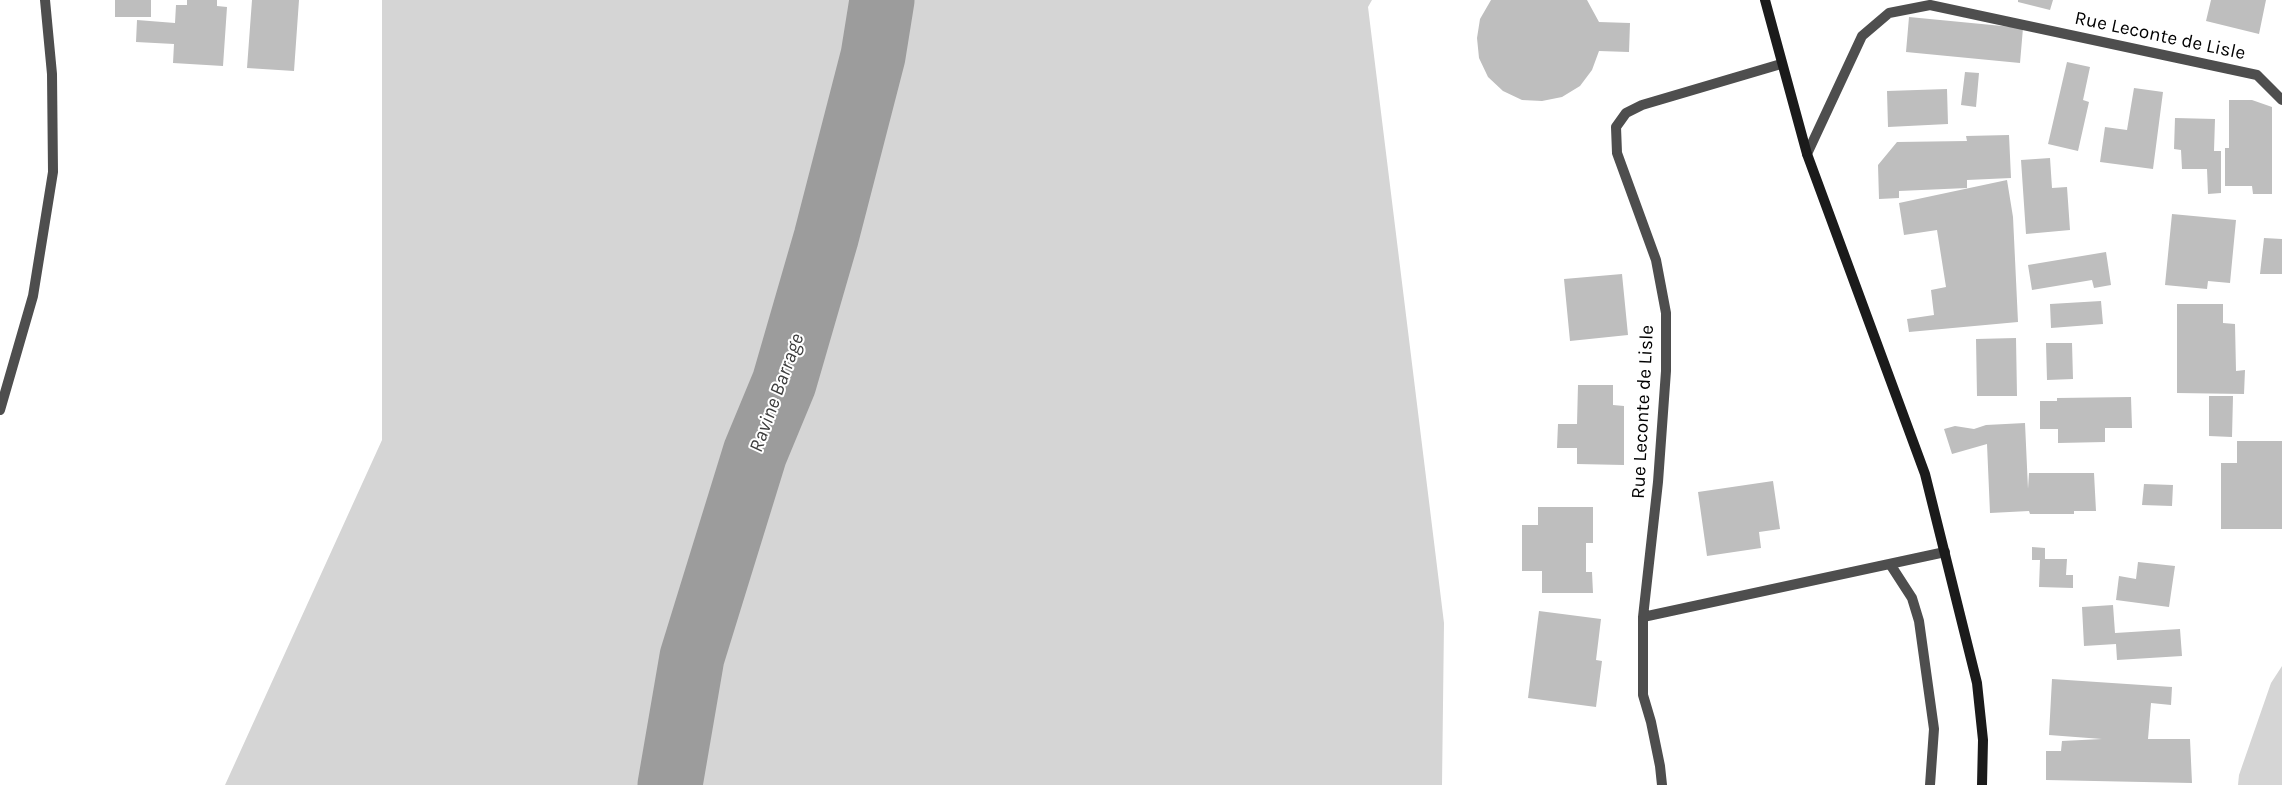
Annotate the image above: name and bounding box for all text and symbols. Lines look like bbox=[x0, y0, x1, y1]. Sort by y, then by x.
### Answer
street label: Rue Leconte de Lisle bbox=[2072, 7, 2248, 65]
street label: Rue Leconte de Lisle bbox=[1627, 324, 1659, 500]
water label: Ravine Barrage bbox=[744, 330, 810, 456]

